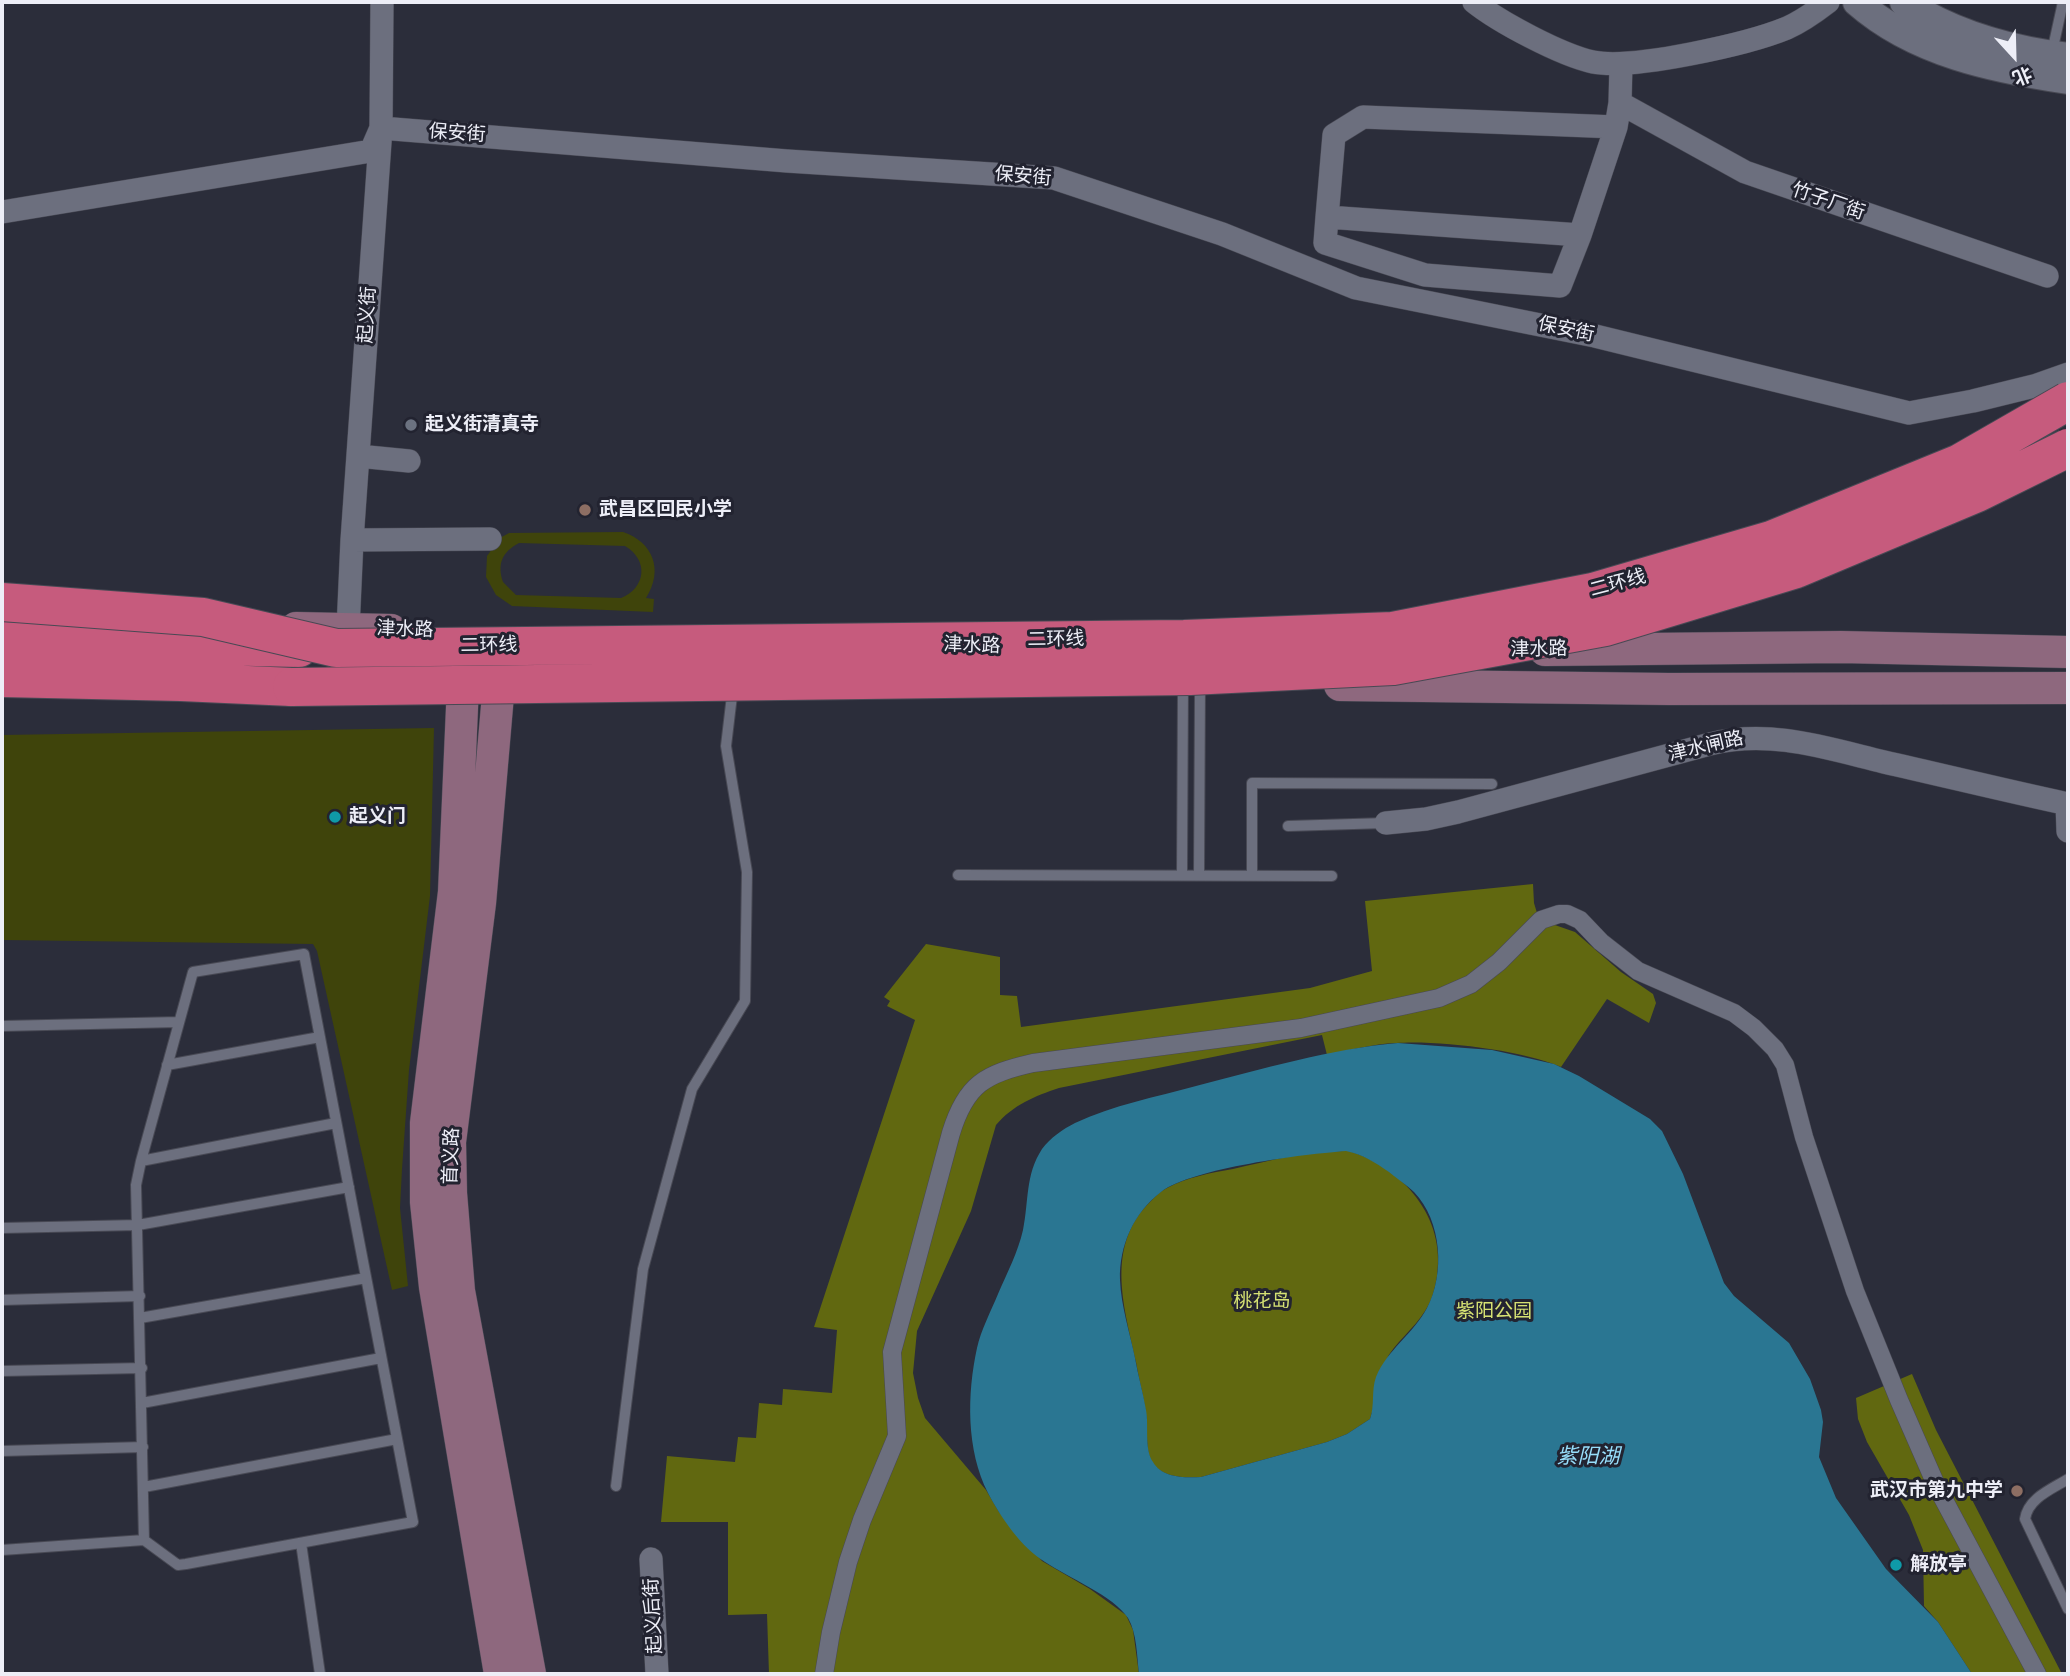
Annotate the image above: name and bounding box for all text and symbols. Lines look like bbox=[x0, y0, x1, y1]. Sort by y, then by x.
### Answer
north arrow bbox=[1979, 21, 2049, 91]
text: 北 bbox=[2009, 61, 2036, 91]
street label: 保安街 bbox=[428, 121, 486, 147]
street label: 保安街 bbox=[994, 163, 1052, 191]
street label: 竹子厂街 bbox=[1788, 179, 1868, 225]
street label: 起义街 bbox=[355, 286, 381, 344]
street label: 保安街 bbox=[1536, 313, 1596, 347]
place label: 起义街清真寺 bbox=[425, 414, 539, 436]
marker: 起义街清真寺 bbox=[403, 417, 419, 433]
place label: 武昌区回民小学 bbox=[599, 499, 732, 521]
marker: 武昌区回民小学 bbox=[577, 502, 593, 518]
street label: 二环线 bbox=[1588, 566, 1648, 602]
street label: 津水路 bbox=[376, 618, 434, 642]
street label: 二环线 bbox=[1027, 628, 1085, 652]
street label: 二环线 bbox=[460, 634, 518, 658]
street label: 津水路 bbox=[943, 634, 1001, 658]
street label: 津水路 bbox=[1510, 638, 1568, 662]
street label: 津水闸路 bbox=[1666, 727, 1746, 767]
place label: 起义门 bbox=[349, 806, 406, 828]
marker: 起义门 bbox=[327, 809, 343, 825]
street label: 首义路 bbox=[440, 1127, 464, 1185]
park label: 桃花岛 bbox=[1234, 1291, 1290, 1313]
park label: 紫阳公园 bbox=[1456, 1301, 1532, 1323]
water label: 紫阳湖 bbox=[1557, 1444, 1619, 1470]
place label: 武汉市第九中学 bbox=[1870, 1480, 2003, 1502]
marker: 武汉市第九中学 bbox=[2009, 1483, 2025, 1499]
place label: 解放亭 bbox=[1910, 1554, 1967, 1576]
marker: 解放亭 bbox=[1888, 1557, 1904, 1573]
street label: 起义后街 bbox=[641, 1577, 667, 1655]

